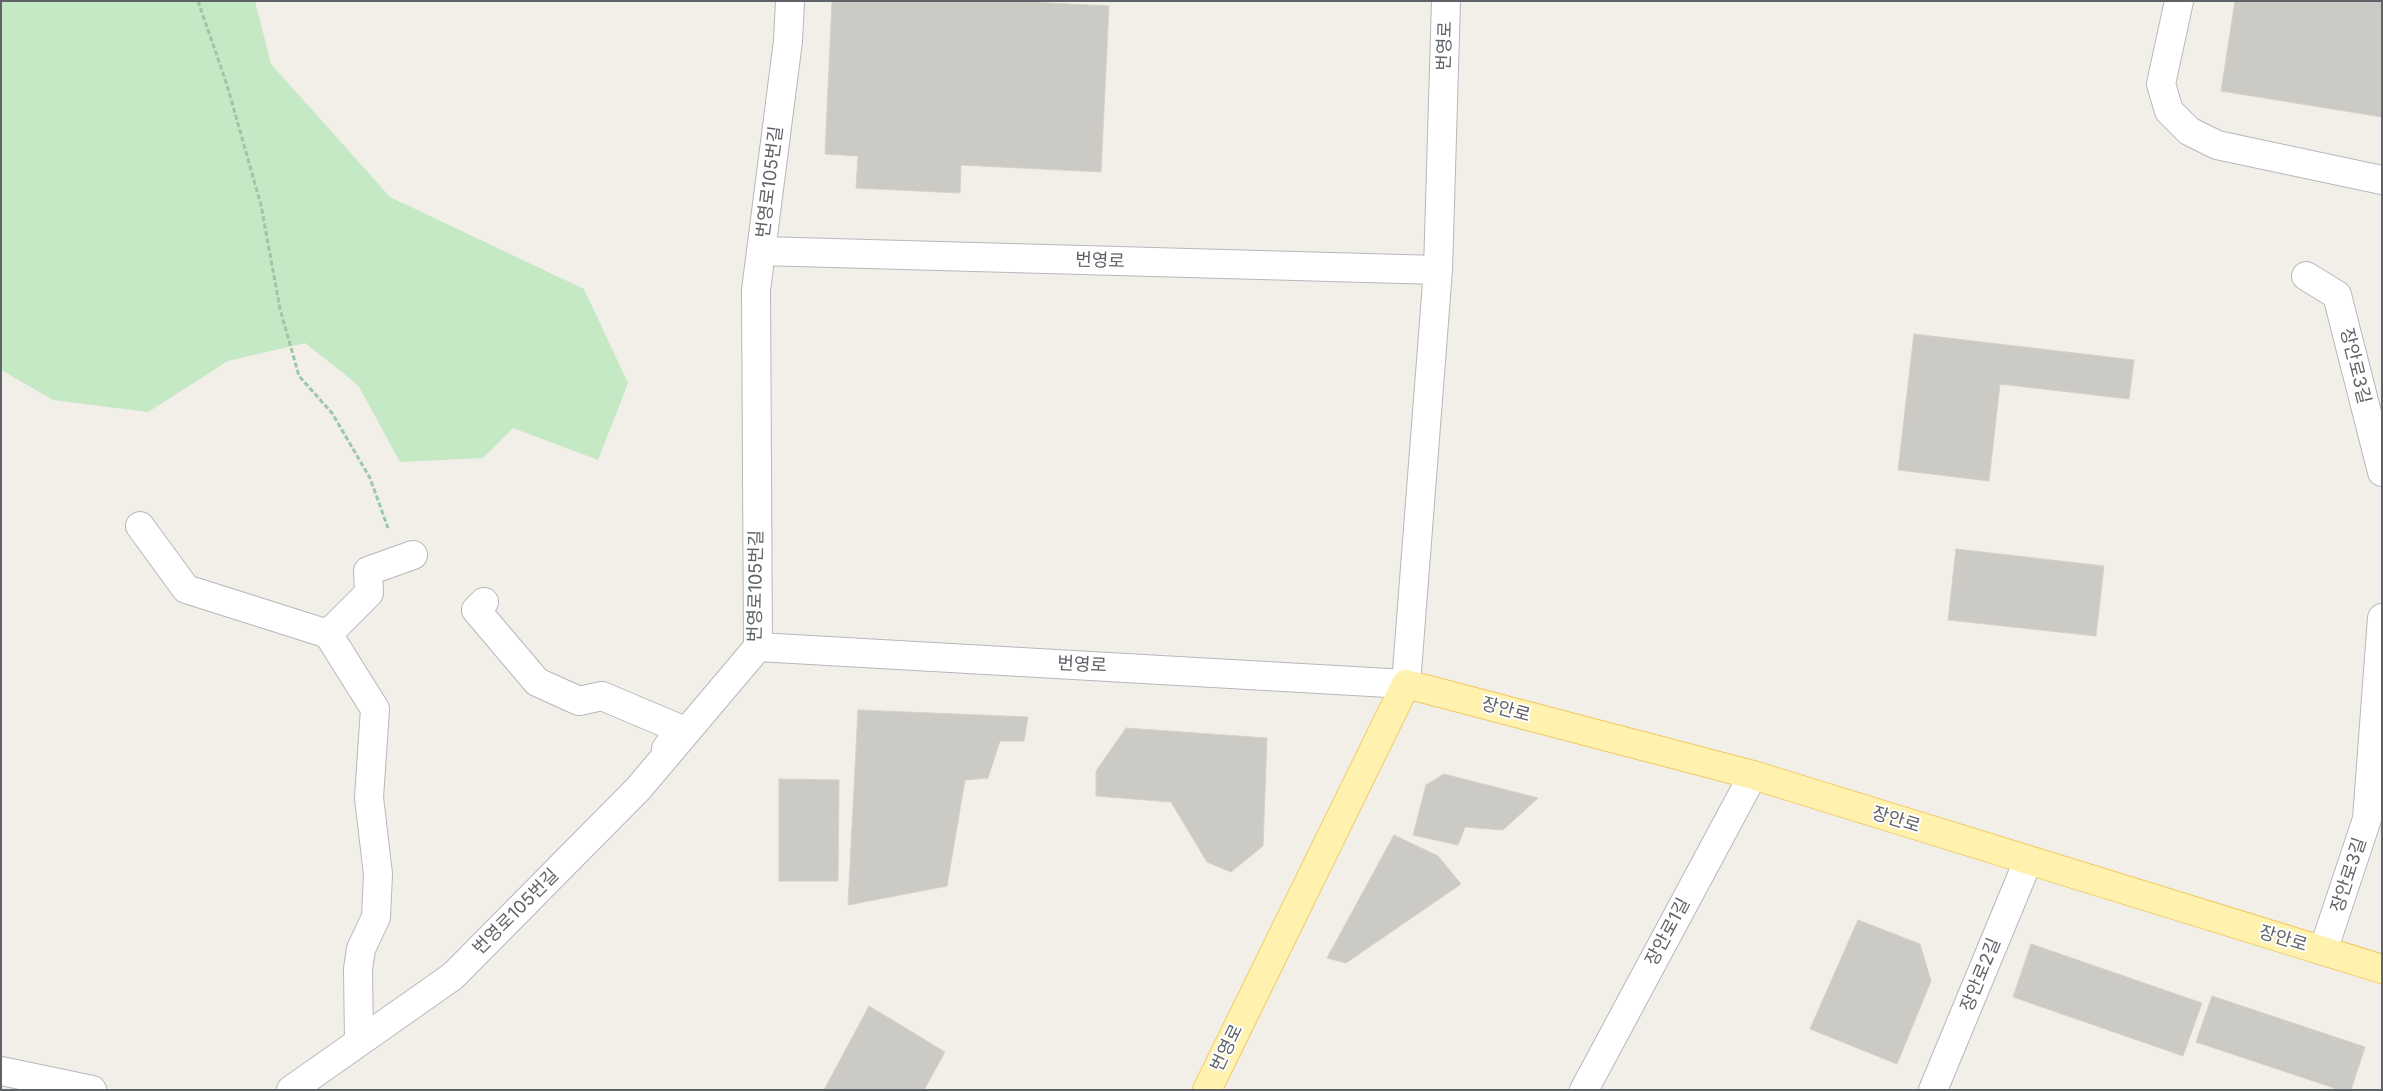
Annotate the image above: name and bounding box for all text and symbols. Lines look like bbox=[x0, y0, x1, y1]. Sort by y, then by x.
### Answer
street label: 번영로 bbox=[1433, 21, 1457, 71]
street label: 번영로105번길 bbox=[752, 125, 788, 239]
street label: 번영로 bbox=[1075, 249, 1125, 273]
street label: 장안로3길 bbox=[2335, 326, 2375, 406]
street label: 번영로105번길 bbox=[744, 530, 768, 642]
street label: 번영로 bbox=[1057, 653, 1107, 677]
street label: 장안로 bbox=[1479, 693, 1533, 727]
street label: 장안로 bbox=[1869, 802, 1923, 838]
street label: 장안로3길 bbox=[2327, 835, 2371, 915]
street label: 번영로105번길 bbox=[469, 865, 563, 959]
street label: 장안로1길 bbox=[1641, 894, 1695, 970]
street label: 장안로 bbox=[2256, 921, 2310, 957]
street label: 장안로2길 bbox=[1957, 935, 2005, 1015]
street label: 번영로 bbox=[1206, 1021, 1248, 1075]

